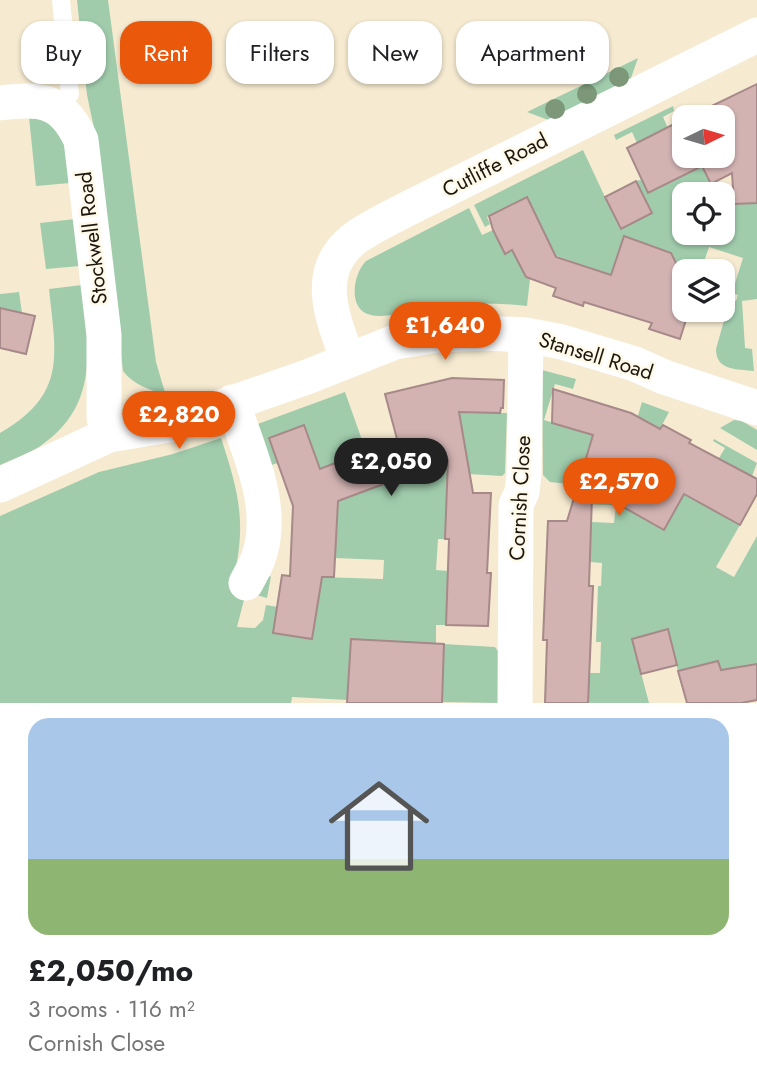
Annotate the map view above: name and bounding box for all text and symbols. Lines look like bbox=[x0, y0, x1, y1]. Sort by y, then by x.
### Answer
chip: Buy bbox=[21, 21, 106, 84]
chip: Rent bbox=[120, 21, 212, 84]
chip: Filters bbox=[226, 21, 334, 84]
chip: New bbox=[348, 21, 442, 84]
chip: Apartment bbox=[456, 21, 609, 84]
north arrow bbox=[672, 105, 735, 168]
map controls bbox=[672, 105, 735, 322]
street label: Cutliffe Road bbox=[437, 125, 553, 205]
street label: Stockwell Road bbox=[69, 170, 115, 306]
button: locate bbox=[672, 182, 735, 245]
button: layers bbox=[672, 259, 735, 322]
pin: £1,640 bbox=[388, 302, 502, 362]
text: £1,640 bbox=[405, 308, 485, 342]
street label: Stansell Road bbox=[535, 324, 657, 388]
pin: £2,820 bbox=[122, 392, 236, 451]
text: £2,820 bbox=[138, 397, 220, 431]
street label: Cornish Close bbox=[502, 434, 538, 561]
pin: £2,050 bbox=[334, 438, 448, 498]
text: £2,050 bbox=[350, 444, 432, 478]
pin: £2,570 bbox=[562, 458, 676, 518]
text: £2,570 bbox=[579, 464, 659, 498]
icon: home bbox=[316, 763, 442, 889]
text: £2,050/mo bbox=[28, 949, 193, 992]
text: 3 rooms · 116 m² bbox=[28, 992, 195, 1026]
text: Cornish Close bbox=[28, 1026, 165, 1060]

